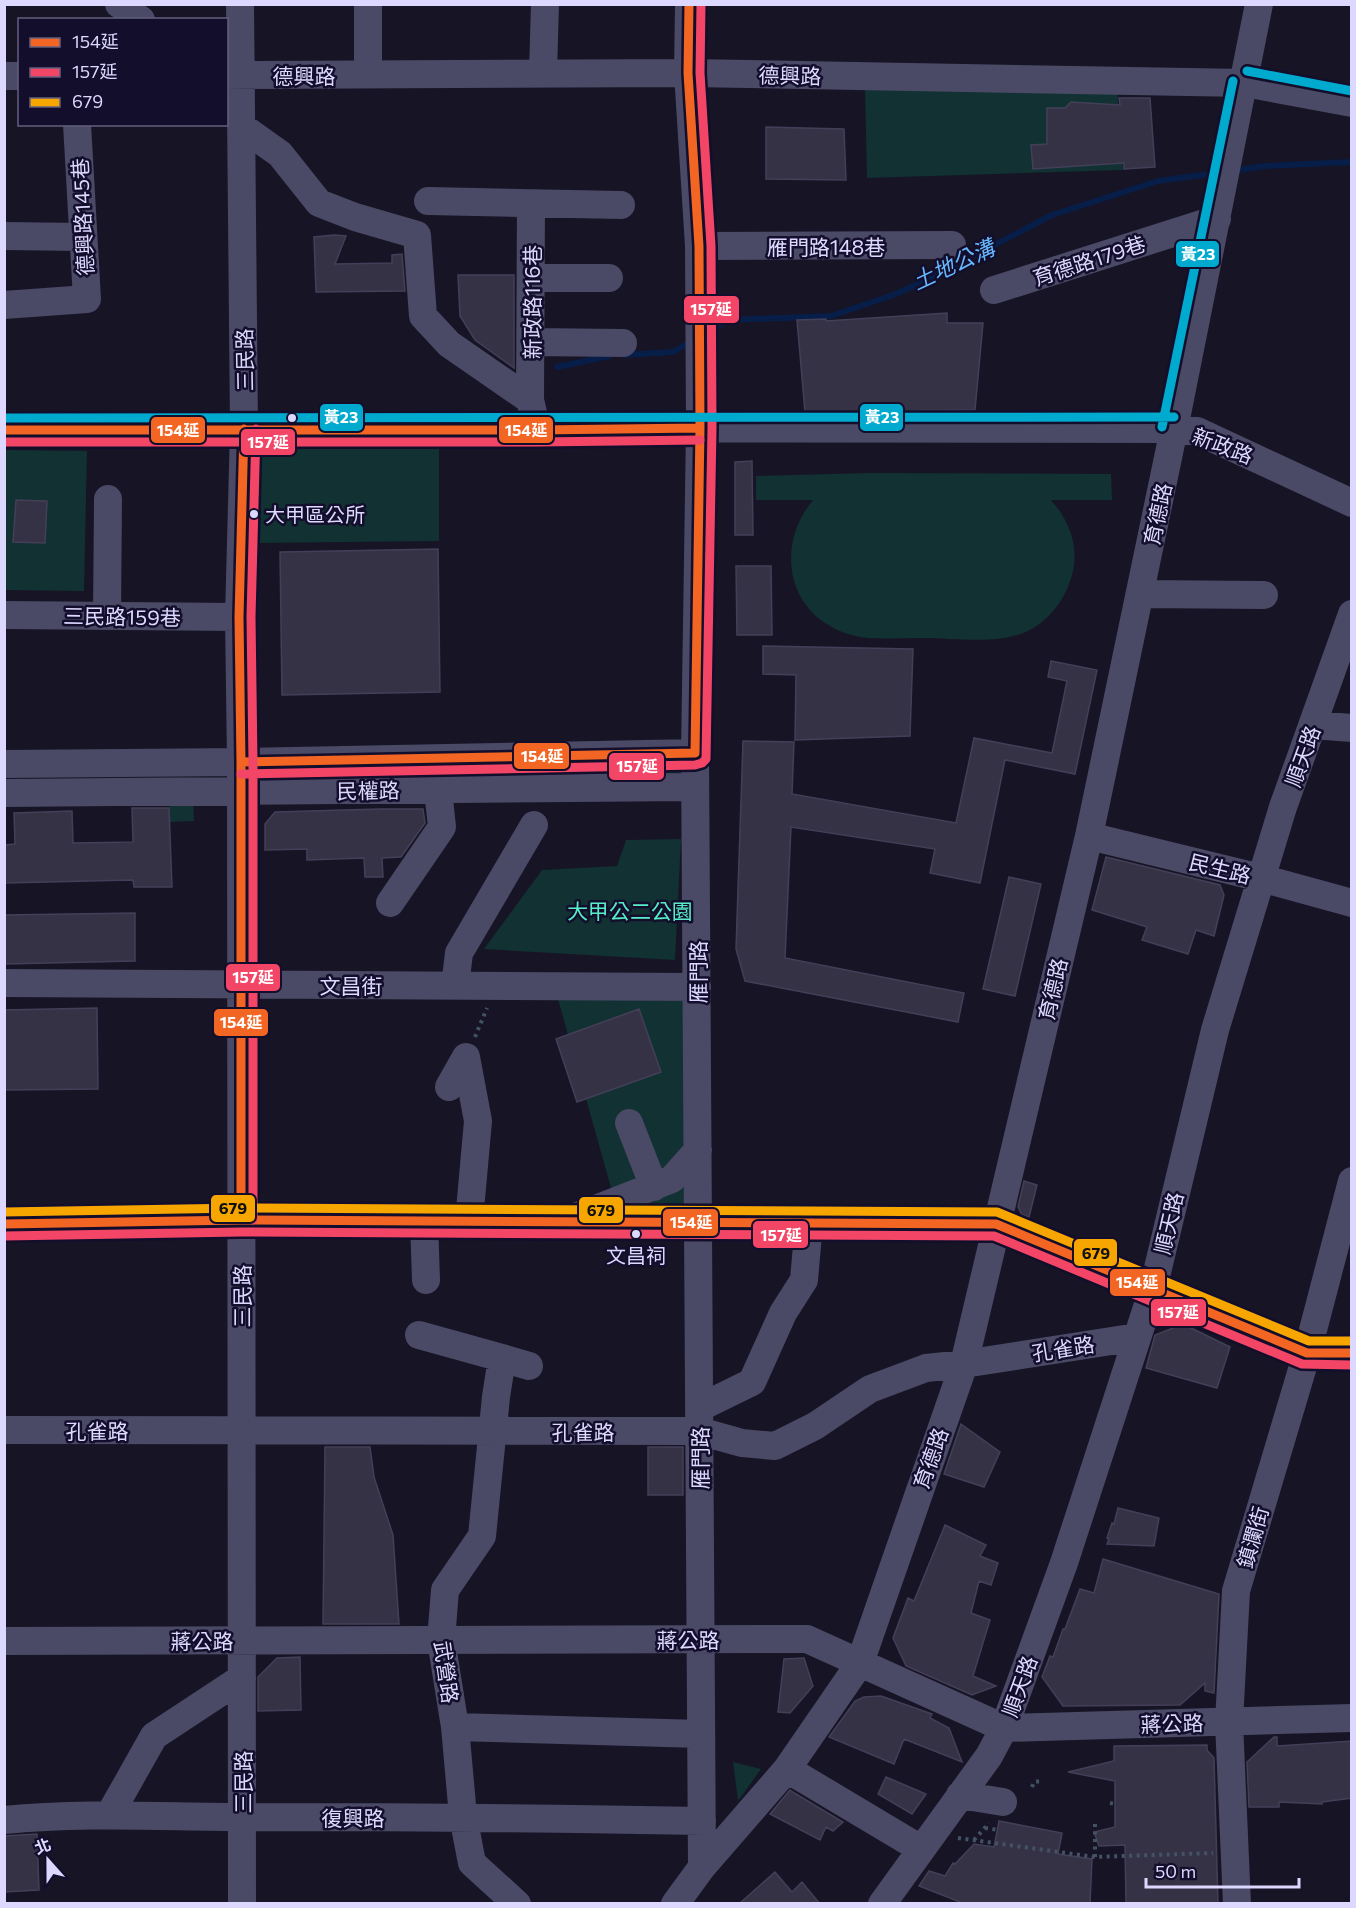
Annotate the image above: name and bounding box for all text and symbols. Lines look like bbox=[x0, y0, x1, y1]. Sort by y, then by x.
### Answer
legend bbox=[18, 18, 228, 126]
text: 154延 bbox=[72, 30, 119, 52]
text: 157延 bbox=[72, 60, 118, 82]
street label: 德興路 bbox=[758, 62, 822, 88]
street label: 德興路 bbox=[273, 63, 336, 88]
text: 679 bbox=[72, 90, 103, 112]
street label: 德興路145巷 bbox=[66, 158, 98, 276]
street label: 育德路179巷 bbox=[1030, 230, 1148, 290]
water label: 土地公溝 bbox=[907, 232, 1001, 295]
street label: 雁門路148巷 bbox=[767, 234, 885, 259]
line badge: 黃23 bbox=[1175, 240, 1220, 268]
text: 黃23 bbox=[1181, 244, 1215, 263]
street label: 新政路116巷 bbox=[519, 245, 544, 359]
line badge: 157延 bbox=[683, 295, 740, 324]
text: 157延 bbox=[690, 299, 732, 318]
street label: 三民路 bbox=[231, 328, 257, 392]
line badge: 黃23 bbox=[319, 403, 364, 432]
line badge: 黃23 bbox=[859, 403, 904, 432]
text: 黃23 bbox=[324, 407, 358, 426]
text: 黃23 bbox=[865, 407, 899, 426]
unlabelled marker bbox=[286, 412, 298, 424]
line badge: 154延 bbox=[150, 416, 206, 444]
line badge: 154延 bbox=[498, 416, 554, 444]
text: 154延 bbox=[157, 420, 199, 439]
text: 154延 bbox=[505, 420, 547, 439]
street label: 新政路 bbox=[1189, 422, 1257, 468]
line badge: 157延 bbox=[240, 428, 296, 456]
text: 157延 bbox=[247, 432, 289, 451]
street label: 育德路 bbox=[1138, 481, 1176, 547]
place label: 大甲區公所 bbox=[265, 502, 365, 526]
marker: 大甲區公所 bbox=[248, 508, 260, 520]
street label: 三民路159巷 bbox=[63, 602, 181, 630]
street label: 順天路 bbox=[1279, 722, 1325, 790]
line badge: 154延 bbox=[513, 742, 570, 770]
text: 154延 bbox=[521, 746, 563, 765]
line badge: 157延 bbox=[608, 752, 665, 781]
text: 157延 bbox=[616, 756, 658, 775]
street label: 民權路 bbox=[336, 777, 400, 803]
street label: 民生路 bbox=[1186, 848, 1254, 888]
park label: 大甲公二公園 bbox=[567, 898, 693, 923]
street label: 雁門路 bbox=[685, 941, 710, 1004]
street label: 育德路 bbox=[1033, 955, 1071, 1023]
line badge: 157延 bbox=[225, 963, 281, 992]
text: 157延 bbox=[232, 967, 274, 986]
street label: 文昌街 bbox=[320, 973, 383, 998]
line badge: 154延 bbox=[213, 1008, 269, 1037]
text: 154延 bbox=[220, 1012, 262, 1031]
street label: 順天路 bbox=[1149, 1189, 1187, 1257]
line badge: 679 bbox=[210, 1194, 256, 1223]
line badge: 679 bbox=[578, 1196, 624, 1224]
text: 679 bbox=[219, 1198, 247, 1217]
text: 679 bbox=[587, 1200, 615, 1219]
line badge: 154延 bbox=[662, 1208, 719, 1237]
text: 154延 bbox=[670, 1212, 712, 1231]
line badge: 157延 bbox=[752, 1220, 809, 1249]
text: 157延 bbox=[760, 1225, 802, 1244]
marker: 文昌祠 bbox=[630, 1228, 642, 1240]
line badge: 679 bbox=[1073, 1238, 1118, 1267]
place label: 文昌祠 bbox=[606, 1243, 666, 1267]
text: 679 bbox=[1082, 1243, 1110, 1262]
street label: 三民路 bbox=[229, 1265, 254, 1328]
line badge: 154延 bbox=[1109, 1268, 1166, 1297]
text: 154延 bbox=[1116, 1272, 1158, 1291]
line badge: 157延 bbox=[1150, 1298, 1207, 1327]
text: 157延 bbox=[1157, 1302, 1199, 1321]
street label: 孔雀路 bbox=[1030, 1331, 1096, 1365]
street label: 孔雀路 bbox=[66, 1418, 129, 1443]
street label: 孔雀路 bbox=[552, 1419, 615, 1444]
street label: 育德路 bbox=[907, 1424, 953, 1492]
street label: 雁門路 bbox=[687, 1427, 712, 1490]
street label: 鎮瀾街 bbox=[1231, 1503, 1273, 1571]
street label: 蔣公路 bbox=[657, 1627, 720, 1652]
street label: 蔣公路 bbox=[171, 1628, 234, 1653]
street label: 武營路 bbox=[430, 1639, 464, 1705]
street label: 順天路 bbox=[996, 1652, 1042, 1720]
street label: 蔣公路 bbox=[1140, 1709, 1204, 1737]
street label: 三民路 bbox=[230, 1751, 255, 1814]
street label: 復興路 bbox=[322, 1805, 385, 1830]
north arrow bbox=[18, 1830, 78, 1890]
text: 北 bbox=[32, 1834, 53, 1857]
scale bar bbox=[1146, 1851, 1299, 1889]
text: 50 m bbox=[1155, 1860, 1196, 1882]

